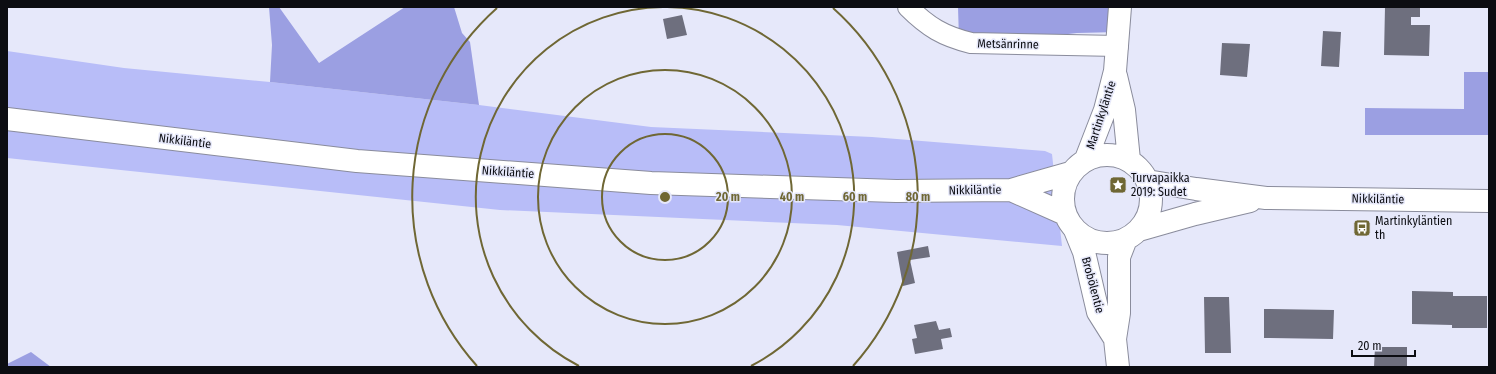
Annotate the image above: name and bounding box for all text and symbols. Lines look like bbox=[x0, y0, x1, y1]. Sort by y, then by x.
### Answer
street label: Metsänrinne bbox=[977, 36, 1039, 52]
street label: Martinkyläntie bbox=[1083, 79, 1119, 151]
street label: Nikkiläntie bbox=[158, 131, 212, 151]
street label: Nikkiläntie bbox=[481, 163, 535, 181]
place label: Turvapaikka 2019: Sudet bbox=[1131, 171, 1190, 199]
place icon: Turvapaikka 2019: Sudet bbox=[1108, 175, 1128, 195]
street label: Nikkiläntie bbox=[949, 183, 1002, 197]
centre of rings bbox=[658, 190, 672, 204]
text: 20 m bbox=[715, 190, 740, 204]
text: 40 m bbox=[780, 190, 804, 204]
text: 60 m bbox=[843, 190, 867, 204]
text: 80 m bbox=[906, 190, 930, 204]
street label: Nikkiläntie bbox=[1352, 192, 1405, 206]
place label: Martinkyläntien th bbox=[1375, 214, 1452, 242]
bus stop icon: Martinkyläntien th bbox=[1352, 218, 1372, 238]
street label: Brobölentie bbox=[1079, 255, 1107, 315]
scale bar bbox=[1352, 332, 1415, 358]
text: 20 m bbox=[1358, 339, 1382, 353]

